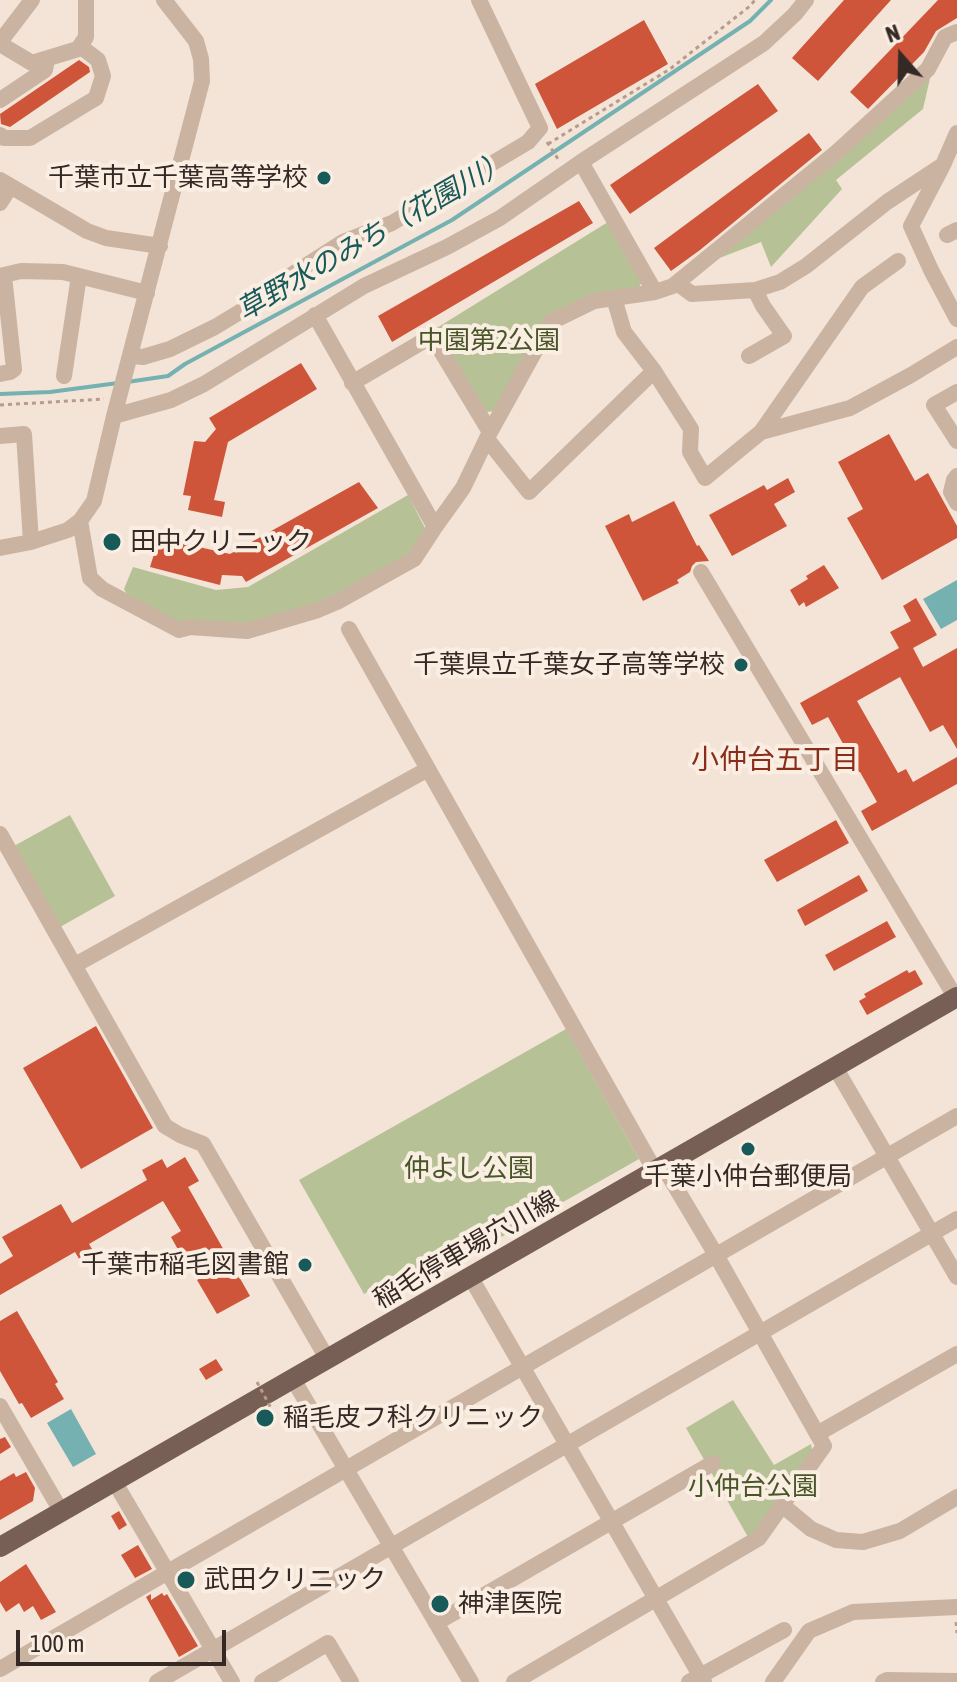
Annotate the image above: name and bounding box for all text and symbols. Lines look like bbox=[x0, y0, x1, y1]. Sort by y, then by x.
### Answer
north arrow bbox=[861, 16, 941, 96]
text: N bbox=[882, 19, 903, 48]
water label: 草野水のみち（花園川） bbox=[231, 144, 515, 328]
place label: 千葉市立千葉高等学校 bbox=[48, 162, 308, 194]
marker: 千葉市立千葉高等学校 bbox=[315, 169, 333, 187]
park label: 中園第2公園 bbox=[418, 325, 560, 357]
place label: 田中クリニック bbox=[130, 526, 312, 558]
marker: 田中クリニック bbox=[101, 531, 123, 553]
place label: 千葉県立千葉女子高等学校 bbox=[413, 649, 725, 681]
marker: 千葉県立千葉女子高等学校 bbox=[732, 656, 750, 674]
district label: 小仲台五丁目 bbox=[691, 743, 859, 777]
marker: 千葉小仲台郵便局 bbox=[739, 1140, 757, 1158]
park label: 仲よし公園 bbox=[404, 1153, 534, 1185]
place label: 千葉小仲台郵便局 bbox=[644, 1161, 852, 1193]
street label: 稲毛停車場穴川線 bbox=[368, 1184, 564, 1316]
place label: 千葉市稲毛図書館 bbox=[81, 1249, 289, 1281]
marker: 千葉市稲毛図書館 bbox=[296, 1256, 314, 1274]
place label: 稲毛皮フ科クリニック bbox=[283, 1402, 543, 1434]
marker: 稲毛皮フ科クリニック bbox=[254, 1407, 276, 1429]
park label: 小仲台公園 bbox=[688, 1471, 818, 1503]
place label: 武田クリニック bbox=[204, 1564, 386, 1596]
marker: 武田クリニック bbox=[175, 1569, 197, 1591]
place label: 神津医院 bbox=[458, 1588, 562, 1620]
marker: 神津医院 bbox=[429, 1593, 451, 1615]
scale bar bbox=[20, 1614, 230, 1664]
text: 100 m bbox=[30, 1630, 84, 1657]

